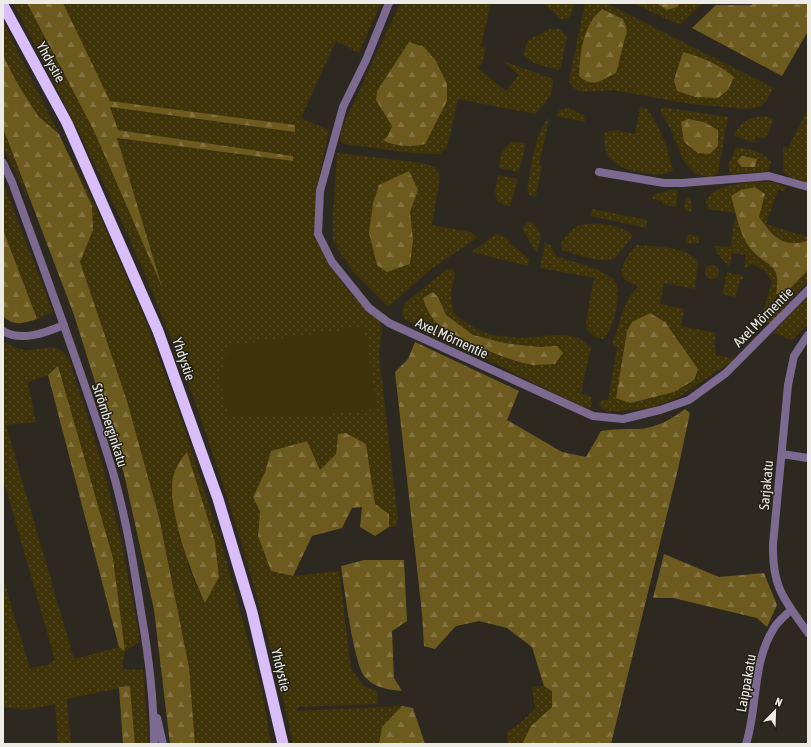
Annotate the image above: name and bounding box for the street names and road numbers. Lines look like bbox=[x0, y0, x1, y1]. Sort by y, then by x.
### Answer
street label: Yhdystie bbox=[33, 39, 69, 85]
street label: Axel Mörnentie bbox=[730, 284, 796, 350]
street label: Axel Mörnentie bbox=[413, 314, 491, 362]
street label: Yhdystie bbox=[169, 336, 199, 382]
street label: Strömberginkatu bbox=[89, 381, 131, 469]
street label: Sarjakatu bbox=[756, 460, 776, 510]
street label: Yhdystie bbox=[268, 647, 294, 693]
street label: Laippakatu bbox=[733, 653, 759, 713]

